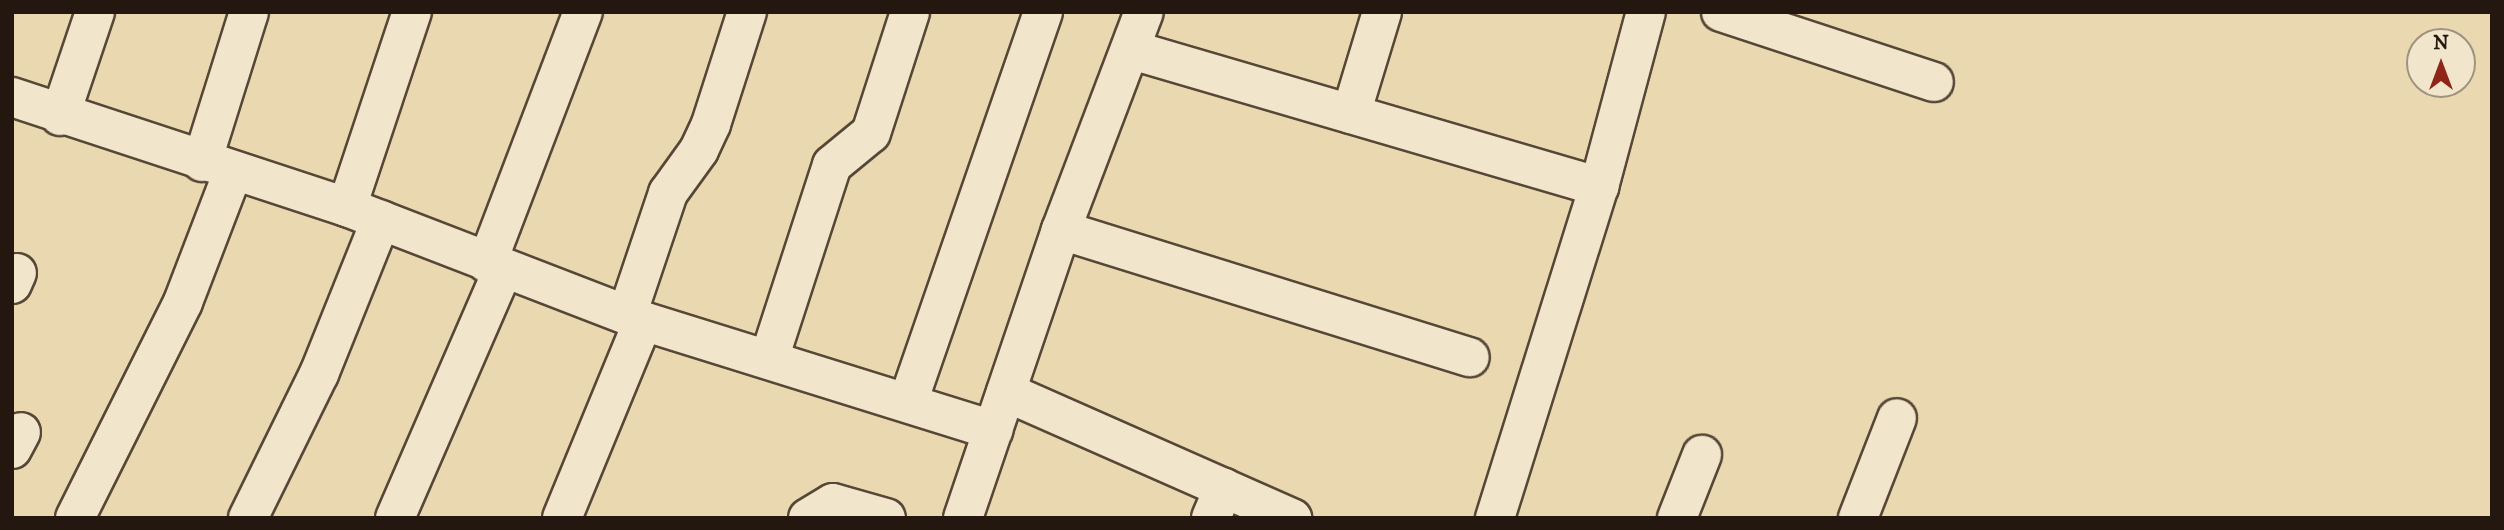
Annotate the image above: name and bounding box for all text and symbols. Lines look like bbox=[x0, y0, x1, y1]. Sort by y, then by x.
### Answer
north arrow bbox=[2406, 28, 2476, 98]
text: N bbox=[2433, 32, 2449, 55]

